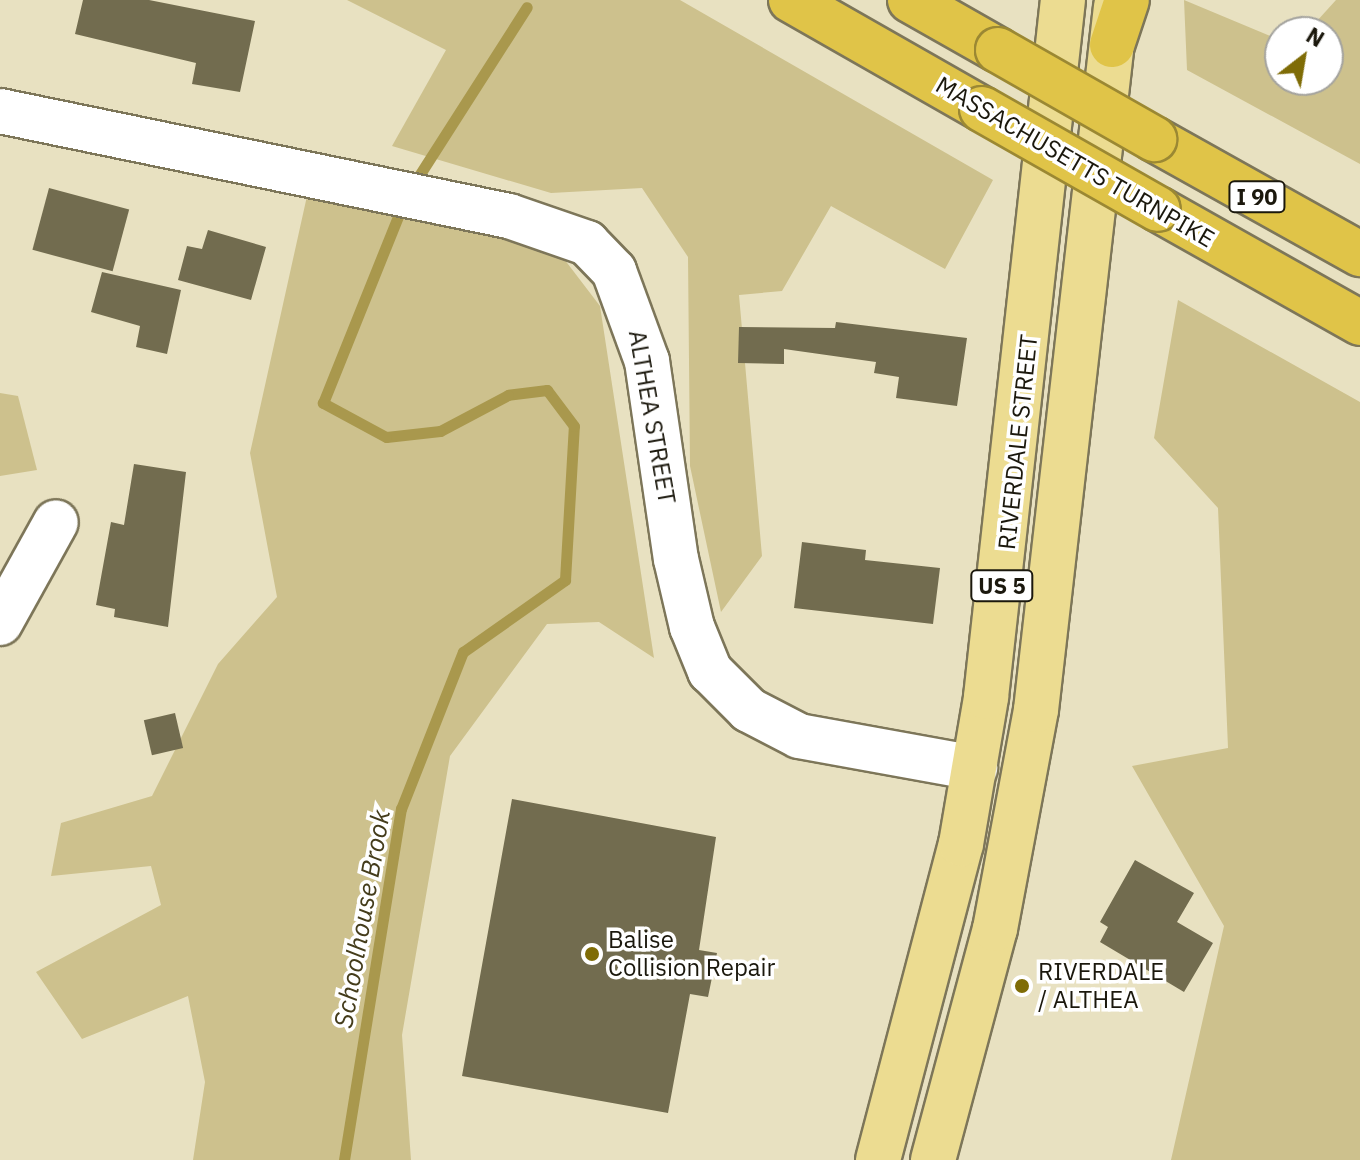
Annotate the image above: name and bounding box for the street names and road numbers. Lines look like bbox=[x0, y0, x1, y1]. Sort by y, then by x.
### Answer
street label: MASSACHUSETTS TURNPIKE bbox=[931, 70, 1219, 254]
road number: I 90 bbox=[1227, 179, 1287, 215]
street label: ALTHEA STREET bbox=[623, 328, 681, 506]
street label: RIVERDALE STREET bbox=[992, 333, 1044, 551]
road number: US 5 bbox=[970, 568, 1034, 604]

